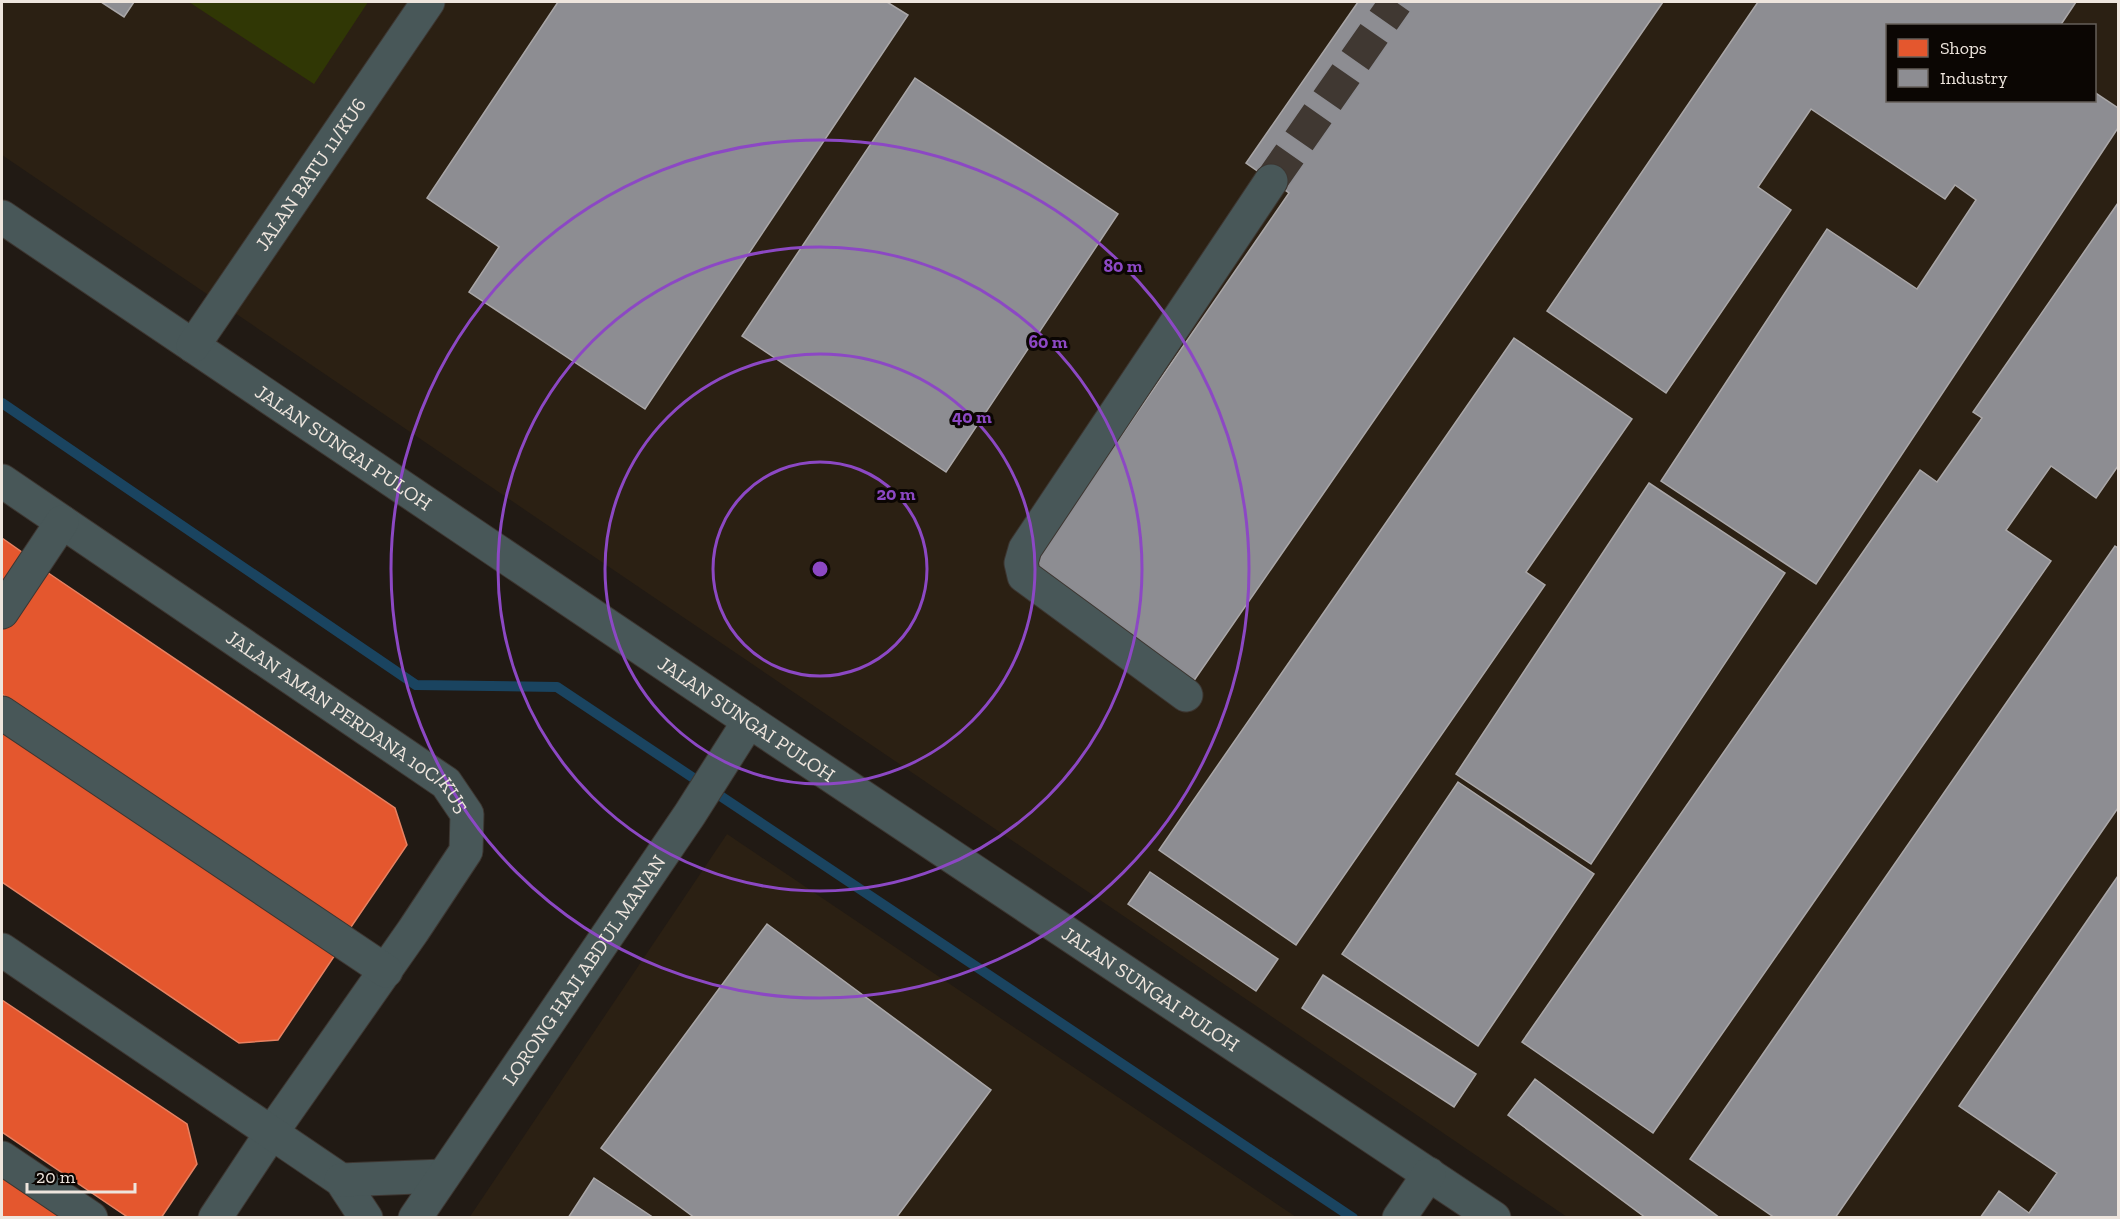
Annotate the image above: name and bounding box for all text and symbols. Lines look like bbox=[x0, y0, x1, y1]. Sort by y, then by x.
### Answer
legend bbox=[1886, 24, 2096, 102]
text: Shops bbox=[1940, 37, 1987, 59]
text: Industry bbox=[1940, 67, 2008, 89]
street label: JALAN BATU 11/KU6 bbox=[250, 93, 371, 255]
text: 80 m bbox=[1103, 255, 1143, 277]
text: 60 m bbox=[1028, 331, 1068, 353]
street label: JALAN SUNGAI PULOH bbox=[251, 379, 436, 516]
text: 40 m bbox=[952, 406, 992, 428]
text: 20 m bbox=[876, 483, 916, 505]
centre of rings bbox=[810, 559, 830, 579]
street label: JALAN AMAN PERDANA 10C/KU5 bbox=[222, 625, 475, 817]
street label: JALAN SUNGAI PULOH bbox=[653, 651, 840, 787]
street label: LORONG HAJI ABDUL MANAN bbox=[497, 850, 671, 1090]
street label: JALAN SUNGAI PULOH bbox=[1058, 921, 1244, 1057]
scale bar bbox=[27, 1156, 135, 1194]
text: 20 m bbox=[36, 1166, 76, 1188]

